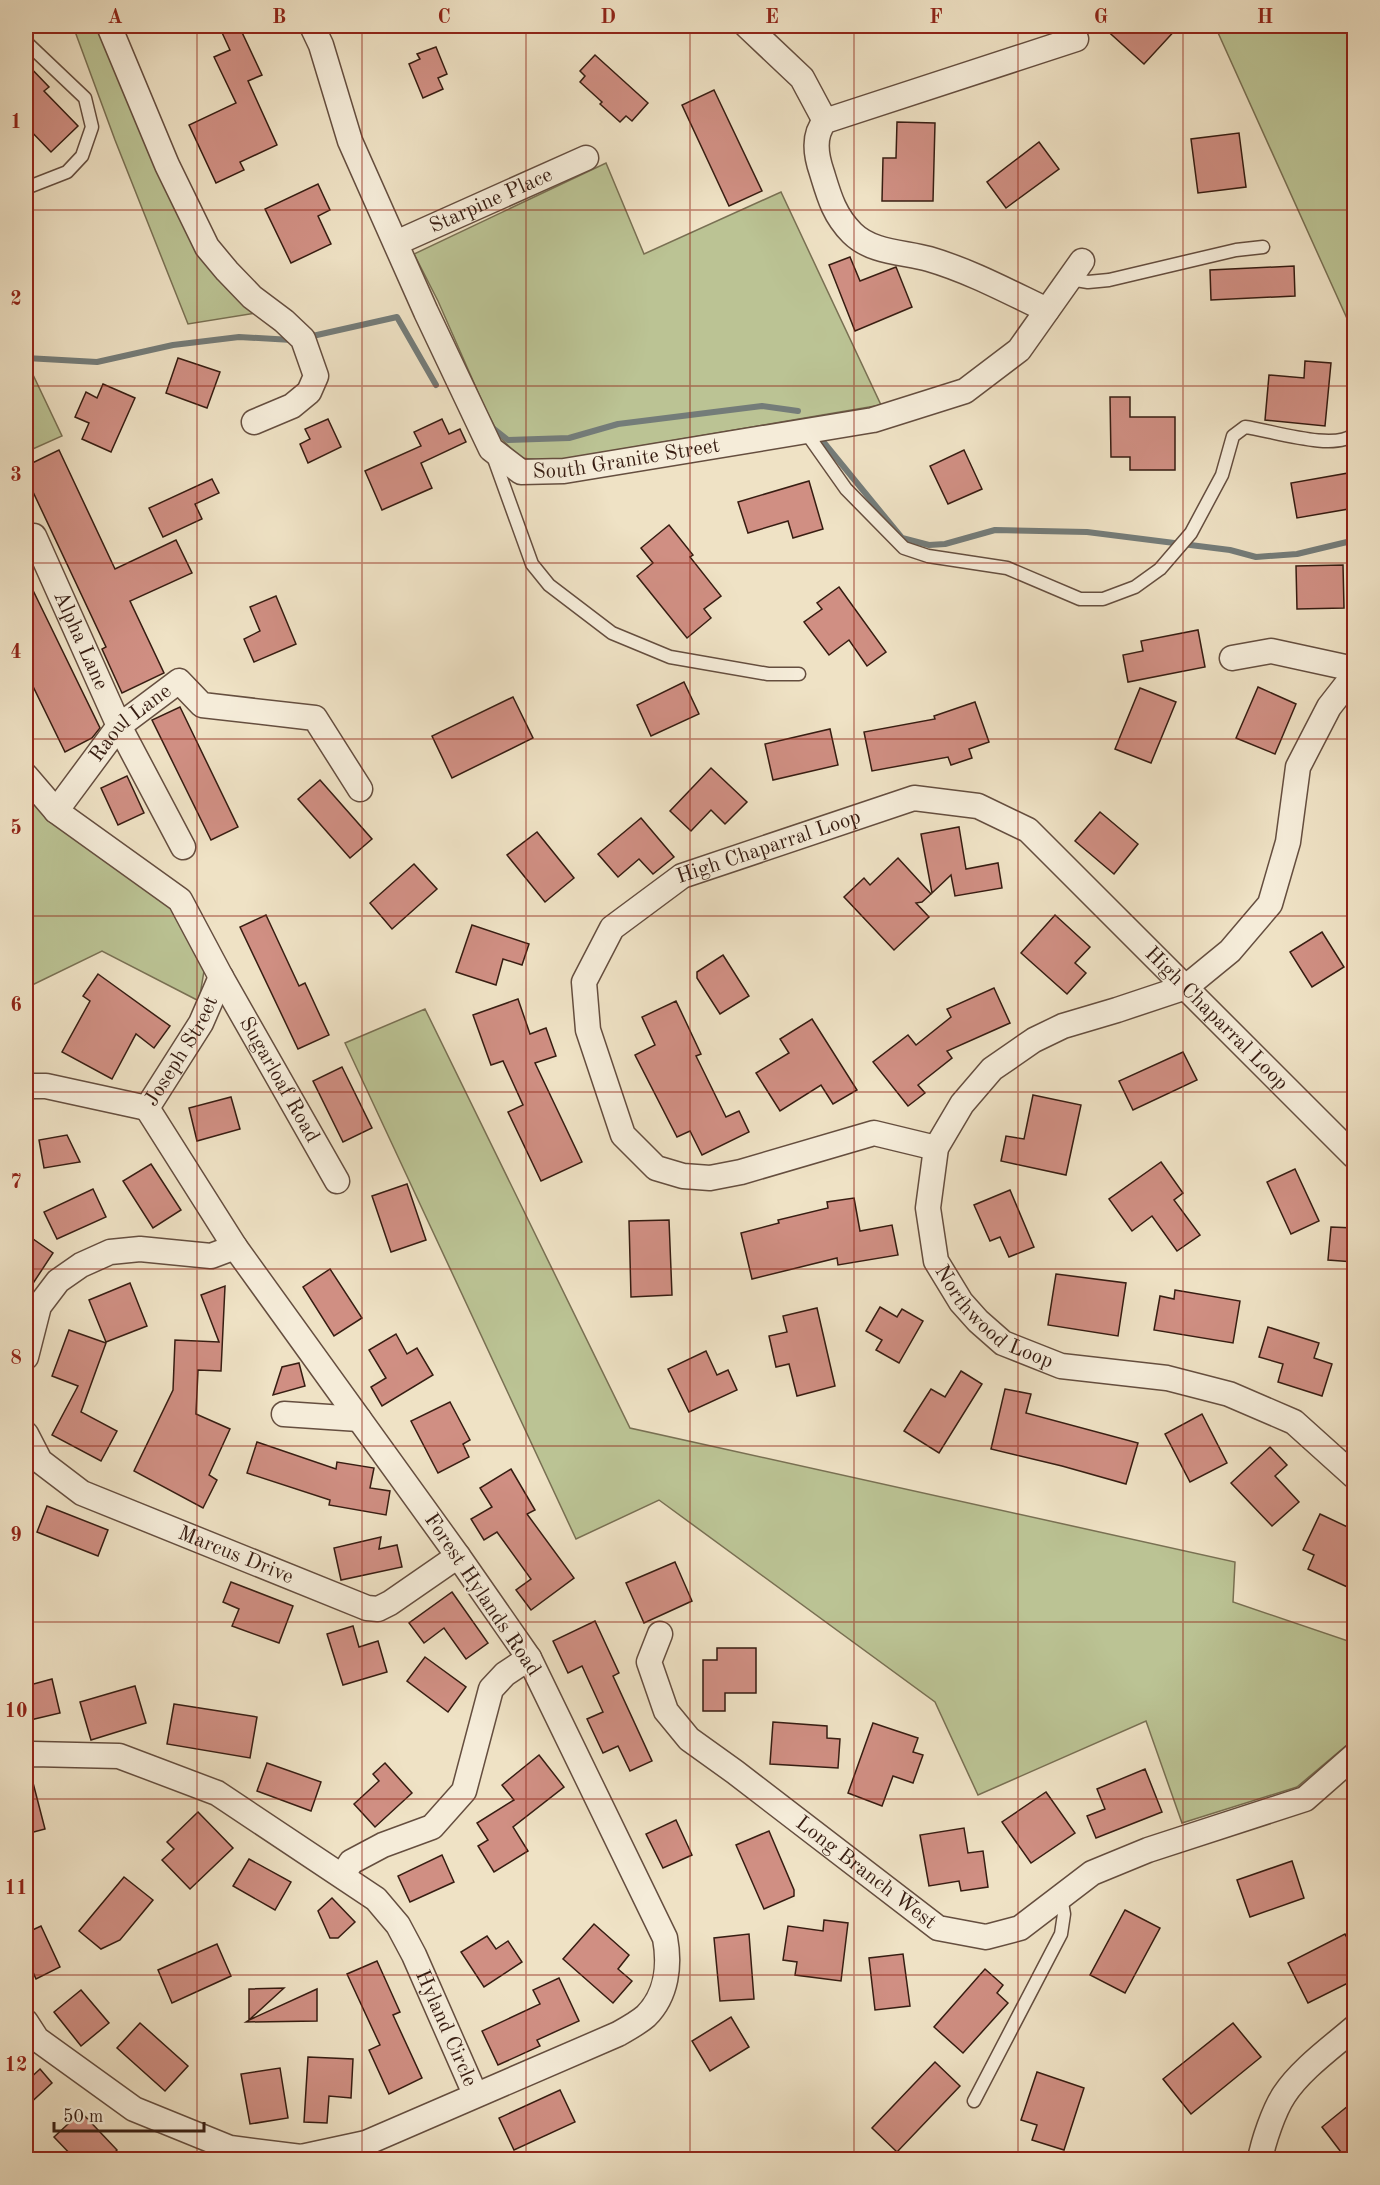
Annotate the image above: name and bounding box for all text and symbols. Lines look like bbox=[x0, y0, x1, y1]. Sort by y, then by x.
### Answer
text: A bbox=[107, 8, 123, 28]
text: B bbox=[272, 8, 286, 28]
text: C bbox=[437, 8, 451, 28]
text: D bbox=[600, 8, 616, 28]
text: E bbox=[765, 8, 779, 28]
text: F bbox=[929, 8, 943, 28]
text: G bbox=[1094, 8, 1108, 28]
text: H bbox=[1257, 8, 1273, 28]
text: 1 bbox=[10, 113, 22, 133]
street label: Starpine Place bbox=[426, 164, 555, 237]
text: 2 bbox=[10, 290, 22, 310]
street label: South Granite Street bbox=[532, 435, 721, 482]
text: 3 bbox=[10, 466, 22, 486]
street label: Alpha Lane bbox=[50, 588, 112, 693]
text: 4 bbox=[10, 643, 22, 663]
street label: Raoul Lane bbox=[86, 680, 175, 766]
street label: High Chaparral Loop bbox=[674, 806, 863, 888]
text: 5 bbox=[10, 818, 22, 839]
street label: High Chaparral Loop bbox=[1141, 943, 1292, 1094]
street label: Joseph Street bbox=[140, 993, 222, 1110]
text: 6 bbox=[10, 996, 22, 1016]
street label: Sugarloaf Road bbox=[235, 1013, 323, 1146]
text: 7 bbox=[10, 1173, 22, 1193]
street label: Northwood Loop bbox=[931, 1262, 1056, 1372]
text: 8 bbox=[10, 1349, 22, 1369]
street label: Forest Hylands Road bbox=[420, 1510, 544, 1680]
street label: Marcus Drive bbox=[175, 1522, 296, 1588]
text: 9 bbox=[10, 1526, 22, 1546]
text: 10 bbox=[4, 1702, 28, 1722]
street label: Long Branch West bbox=[792, 1812, 940, 1933]
text: 11 bbox=[4, 1879, 28, 1899]
street label: Hyland Circle bbox=[411, 1967, 481, 2090]
text: 12 bbox=[4, 2056, 28, 2076]
scale bar bbox=[54, 2095, 204, 2133]
text: 50 m bbox=[63, 2108, 103, 2126]

